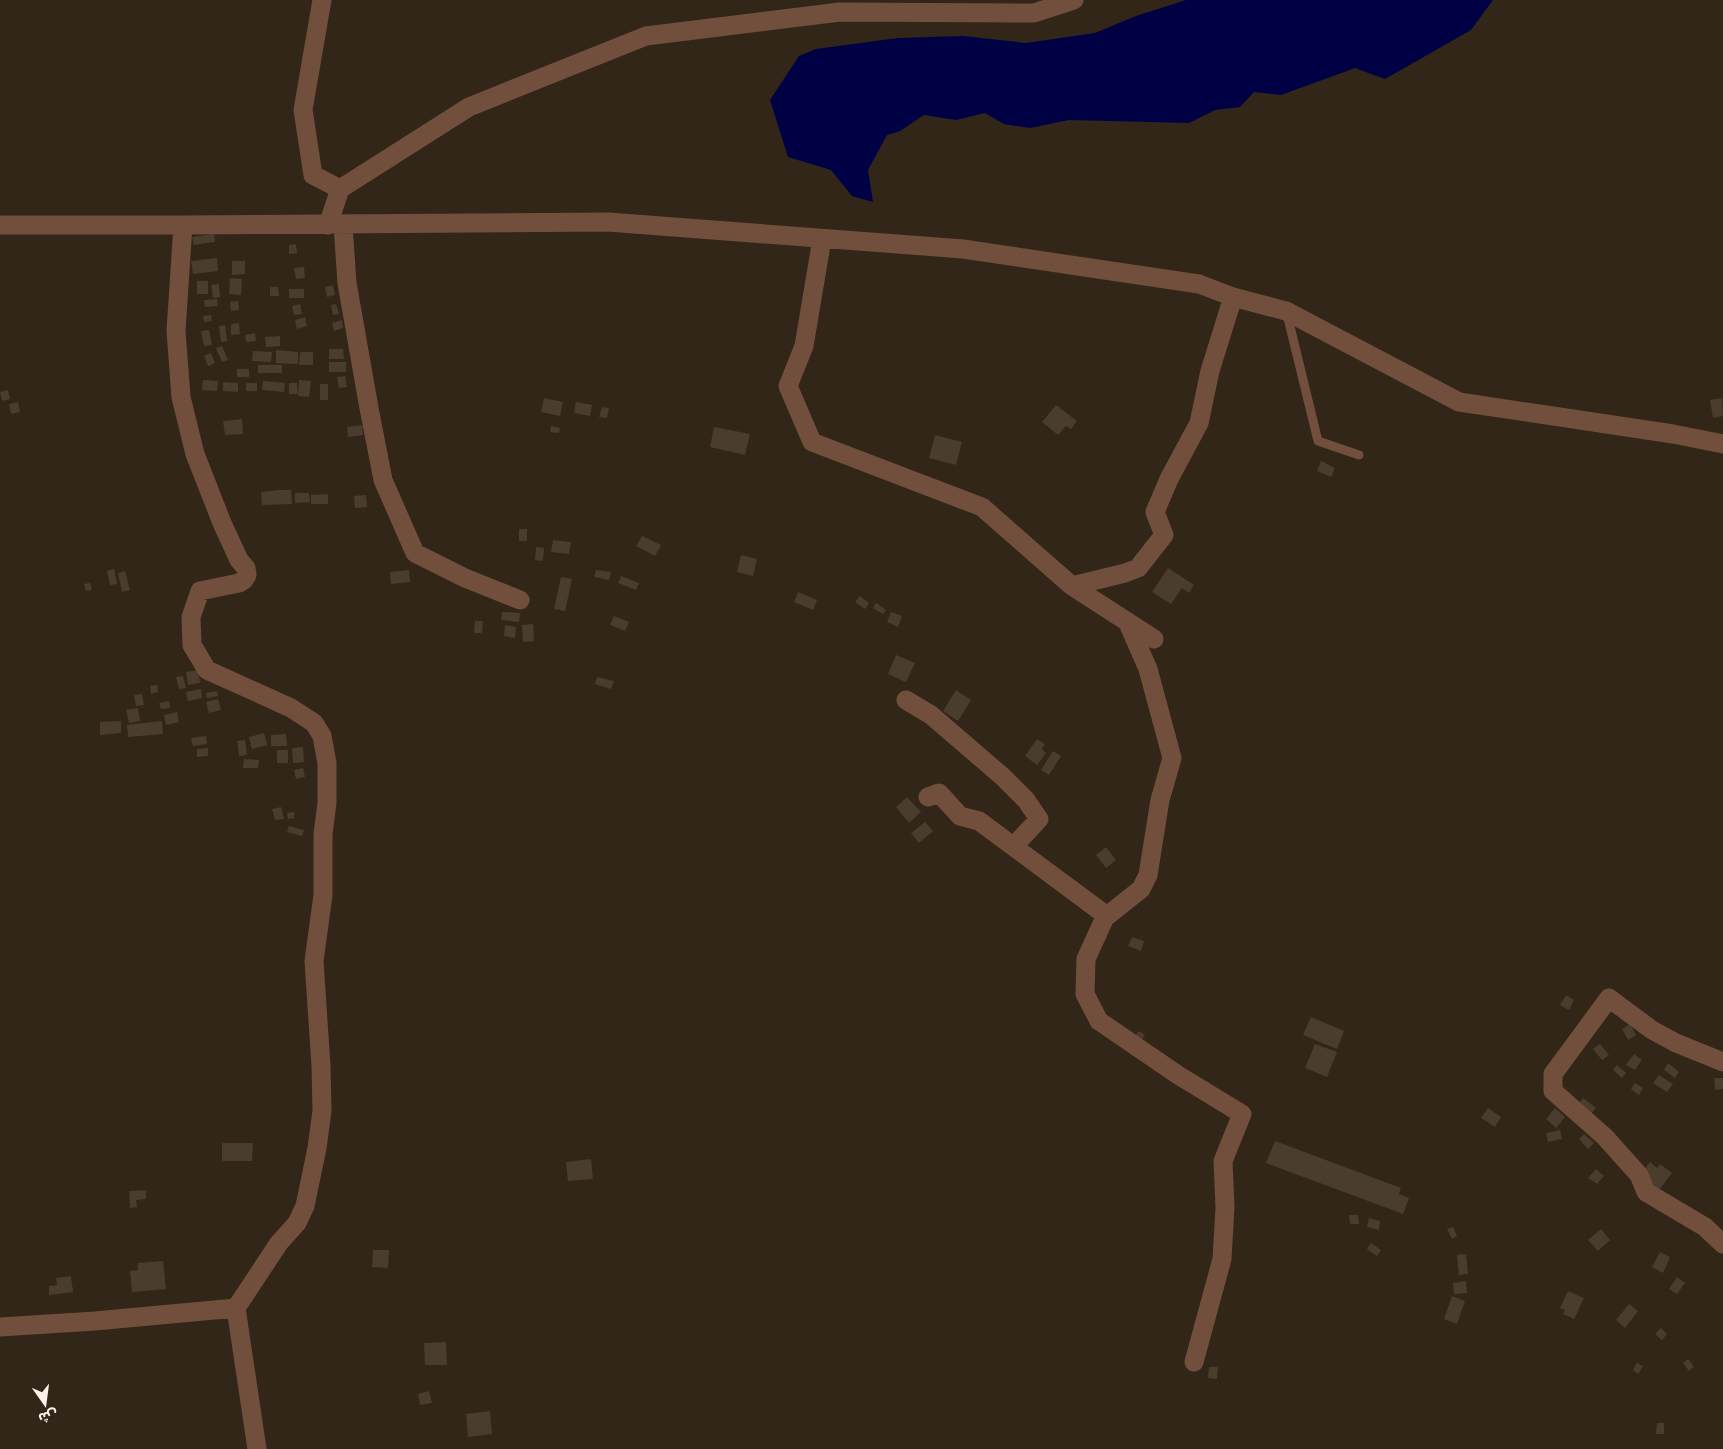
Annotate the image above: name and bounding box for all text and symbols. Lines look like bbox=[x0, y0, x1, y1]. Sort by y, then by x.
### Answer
north arrow bbox=[20, 1379, 70, 1429]
text: ش bbox=[37, 1407, 59, 1427]

